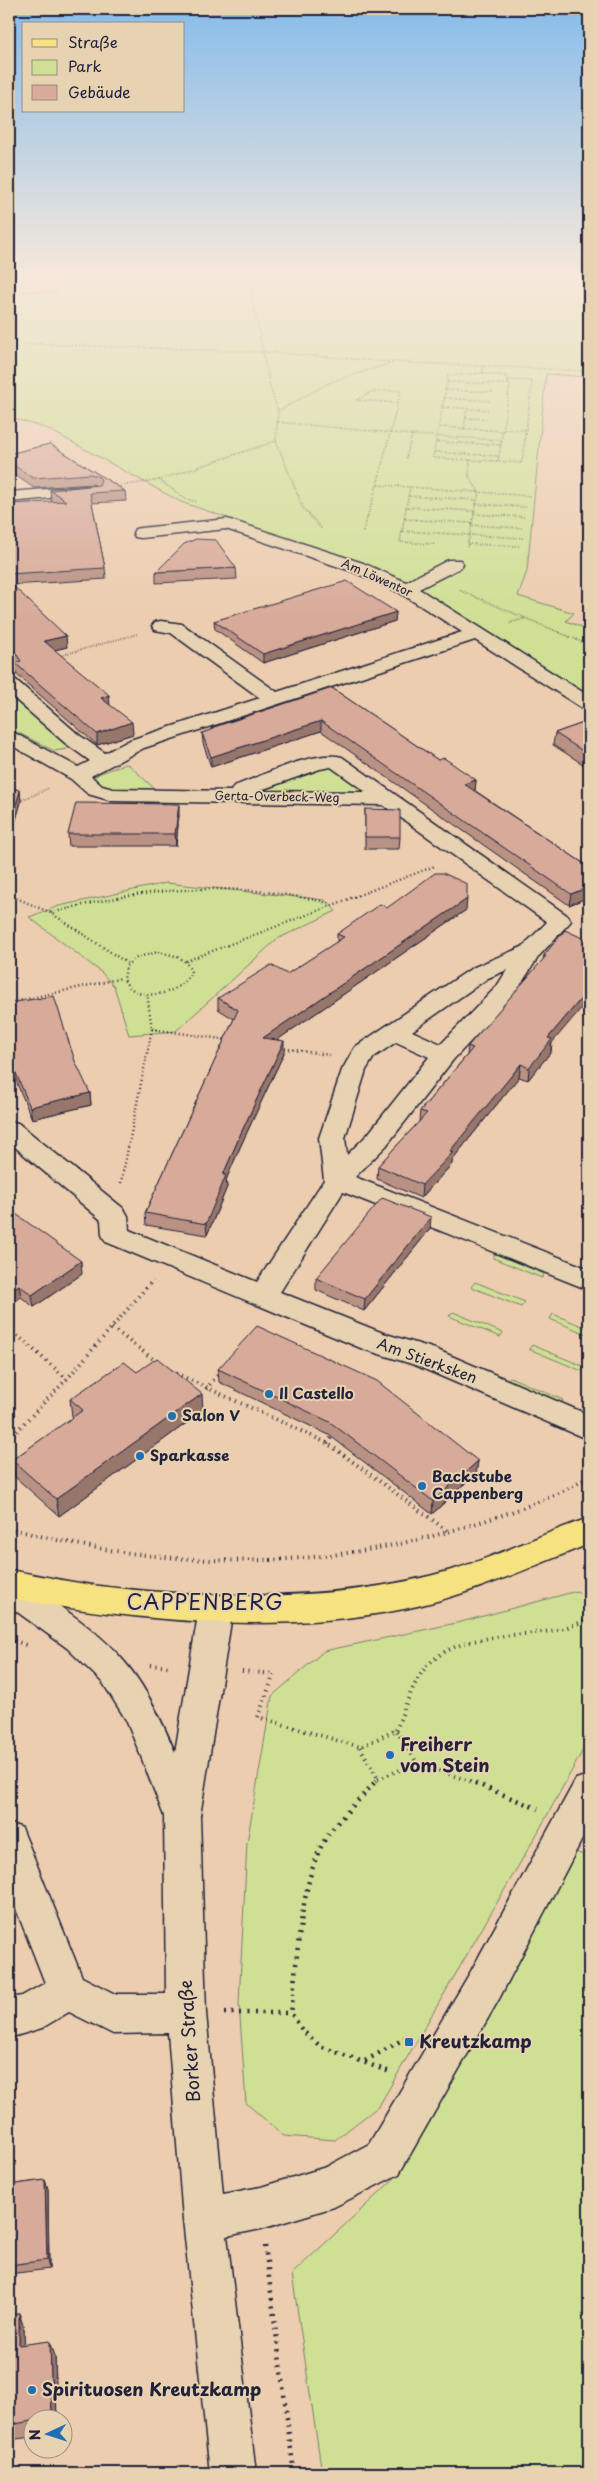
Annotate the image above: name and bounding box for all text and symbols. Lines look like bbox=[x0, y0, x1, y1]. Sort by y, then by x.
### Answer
legend bbox=[22, 22, 185, 112]
text: Straße bbox=[68, 30, 118, 53]
text: Park bbox=[68, 54, 102, 77]
text: Gebäude bbox=[68, 80, 130, 103]
street label: Am Löwentor bbox=[339, 553, 416, 601]
street label: Gerta-Overbeck-Weg bbox=[214, 786, 340, 806]
street label: Am Stierksken bbox=[374, 1331, 481, 1388]
place label: Il Castello bbox=[279, 1381, 354, 1404]
marker: Il Castello bbox=[263, 1388, 275, 1400]
place label: Salon V bbox=[182, 1403, 240, 1426]
marker: Salon V bbox=[166, 1410, 178, 1422]
place label: Sparkasse bbox=[150, 1443, 229, 1466]
marker: Sparkasse bbox=[134, 1450, 146, 1462]
place label: Backstube Cappenberg bbox=[432, 1464, 523, 1504]
marker: Backstube Cappenberg bbox=[416, 1480, 428, 1492]
district label: CAPPENBERG bbox=[127, 1585, 283, 1617]
place label: Freiherr vom Stein bbox=[400, 1730, 490, 1778]
marker: Freiherr vom Stein bbox=[384, 1749, 396, 1761]
street label: Borker Straße bbox=[171, 1979, 206, 2103]
place label: Kreutzkamp bbox=[419, 2027, 532, 2054]
marker: Kreutzkamp bbox=[403, 2036, 415, 2048]
place label: Spirituosen Kreutzkamp bbox=[42, 2375, 261, 2402]
marker: Spirituosen Kreutzkamp bbox=[26, 2384, 38, 2396]
north arrow bbox=[22, 2410, 72, 2460]
text: N bbox=[24, 2429, 45, 2441]

